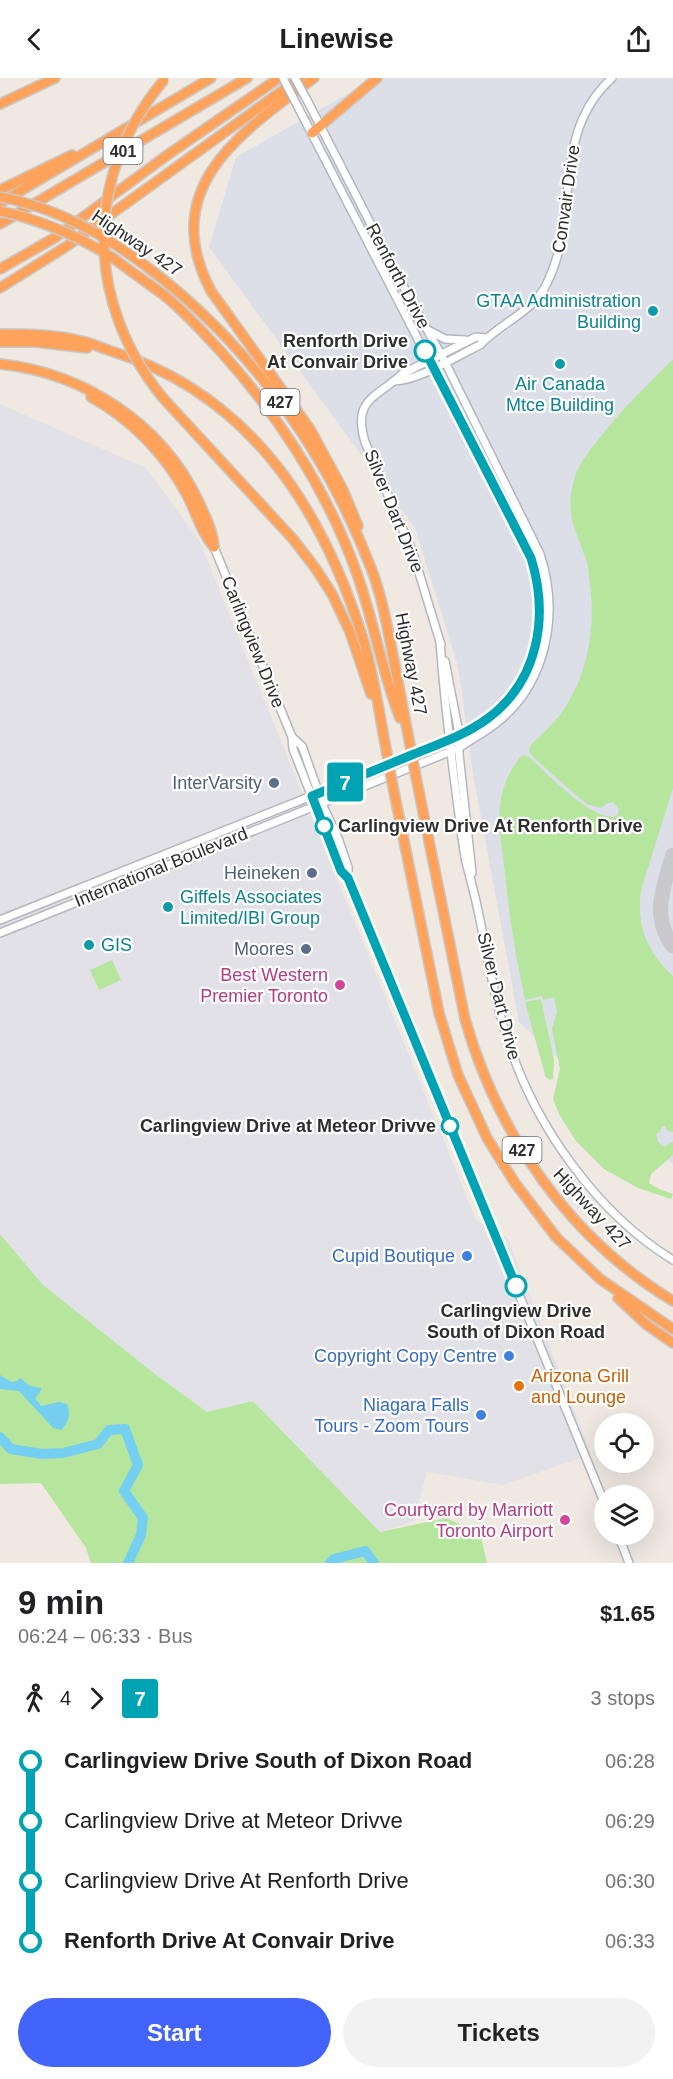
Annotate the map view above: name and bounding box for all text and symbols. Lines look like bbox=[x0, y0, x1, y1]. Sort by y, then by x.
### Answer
icon: back bbox=[18, 23, 51, 56]
icon: share bbox=[622, 23, 655, 56]
text: Linewise bbox=[279, 24, 394, 54]
road number: 401 bbox=[104, 138, 142, 164]
street label: Convair Drive bbox=[549, 144, 583, 254]
street label: Highway 427 bbox=[88, 206, 186, 280]
street label: Renforth Drive bbox=[362, 220, 434, 332]
place label: GTAA Administration Building bbox=[476, 291, 641, 332]
marker: GTAA Administration Building bbox=[646, 304, 660, 318]
place label: Renforth Drive At Convair Drive bbox=[267, 331, 408, 372]
marker: Renforth Drive At Convair Drive bbox=[414, 340, 436, 362]
marker: Air Canada Mtce Building bbox=[553, 357, 567, 371]
place label: Air Canada Mtce Building bbox=[506, 374, 614, 415]
road number: 427 bbox=[260, 389, 300, 415]
street label: Silver Dart Drive bbox=[360, 447, 428, 575]
street label: Carlingview Drive bbox=[217, 573, 289, 711]
street label: Highway 427 bbox=[391, 611, 431, 717]
line badge: 7 bbox=[326, 762, 364, 802]
text: 7 bbox=[339, 771, 351, 794]
place label: InterVarsity bbox=[172, 773, 262, 793]
marker: InterVarsity bbox=[267, 776, 281, 790]
place label: Carlingview Drive At Renforth Drive bbox=[338, 816, 642, 836]
marker: Carlingview Drive At Renforth Drive bbox=[315, 817, 333, 835]
street label: International Boulevard bbox=[71, 823, 251, 911]
place label: Heineken bbox=[224, 863, 300, 883]
marker: Heineken bbox=[305, 866, 319, 880]
place label: Giffels Associates Limited/IBI Group bbox=[180, 887, 322, 928]
marker: Giffels Associates Limited/IBI Group bbox=[161, 900, 175, 914]
street label: Silver Dart Drive bbox=[473, 930, 525, 1062]
place label: GIS bbox=[101, 935, 132, 955]
marker: GIS bbox=[82, 938, 96, 952]
place label: Moores bbox=[234, 939, 294, 959]
marker: Moores bbox=[299, 942, 313, 956]
place label: Best Western Premier Toronto bbox=[200, 965, 328, 1006]
marker: Best Western Premier Toronto bbox=[333, 978, 347, 992]
place label: Carlingview Drive at Meteor Drivve bbox=[140, 1116, 436, 1136]
marker: Carlingview Drive at Meteor Drivve bbox=[441, 1117, 459, 1135]
road number: 427 bbox=[502, 1137, 542, 1163]
street label: Highway 427 bbox=[549, 1164, 635, 1254]
place label: Cupid Boutique bbox=[332, 1246, 455, 1266]
marker: Cupid Boutique bbox=[460, 1249, 474, 1263]
marker: Carlingview Drive South of Dixon Road bbox=[505, 1275, 527, 1297]
place label: Carlingview Drive South of Dixon Road bbox=[427, 1301, 605, 1342]
place label: Copyright Copy Centre bbox=[314, 1346, 497, 1366]
marker: Copyright Copy Centre bbox=[502, 1349, 516, 1363]
place label: Arizona Grill and Lounge bbox=[531, 1366, 629, 1407]
marker: Arizona Grill and Lounge bbox=[512, 1379, 526, 1393]
place label: Niagara Falls Tours - Zoom Tours bbox=[314, 1395, 469, 1436]
marker: Niagara Falls Tours - Zoom Tours bbox=[474, 1408, 488, 1422]
map controls bbox=[594, 1413, 654, 1545]
button: locate bbox=[594, 1413, 654, 1473]
button: layers bbox=[594, 1485, 654, 1545]
place label: Courtyard by Marriott Toronto Airport bbox=[384, 1500, 553, 1541]
marker: Courtyard by Marriott Toronto Airport bbox=[558, 1513, 572, 1527]
text: 9 min bbox=[18, 1584, 104, 1621]
text: $1.65 bbox=[600, 1601, 655, 1626]
text: 06:24 – 06:33 · Bus bbox=[18, 1625, 193, 1647]
icon: walk bbox=[18, 1682, 51, 1715]
icon: forward bbox=[80, 1682, 113, 1715]
text: 4 bbox=[60, 1687, 71, 1709]
text: 7 bbox=[134, 1687, 146, 1710]
text: 3 stops bbox=[591, 1687, 655, 1709]
text: Carlingview Drive South of Dixon Road bbox=[64, 1748, 472, 1773]
text: 06:28 bbox=[605, 1750, 655, 1772]
text: Carlingview Drive at Meteor Drivve bbox=[64, 1808, 403, 1833]
text: 06:29 bbox=[605, 1810, 655, 1832]
text: Carlingview Drive At Renforth Drive bbox=[64, 1868, 409, 1893]
text: 06:30 bbox=[605, 1870, 655, 1892]
text: Renforth Drive At Convair Drive bbox=[64, 1928, 394, 1953]
text: 06:33 bbox=[605, 1930, 655, 1952]
button: Start bbox=[18, 1998, 331, 2067]
button: Tickets bbox=[343, 1998, 655, 2067]

